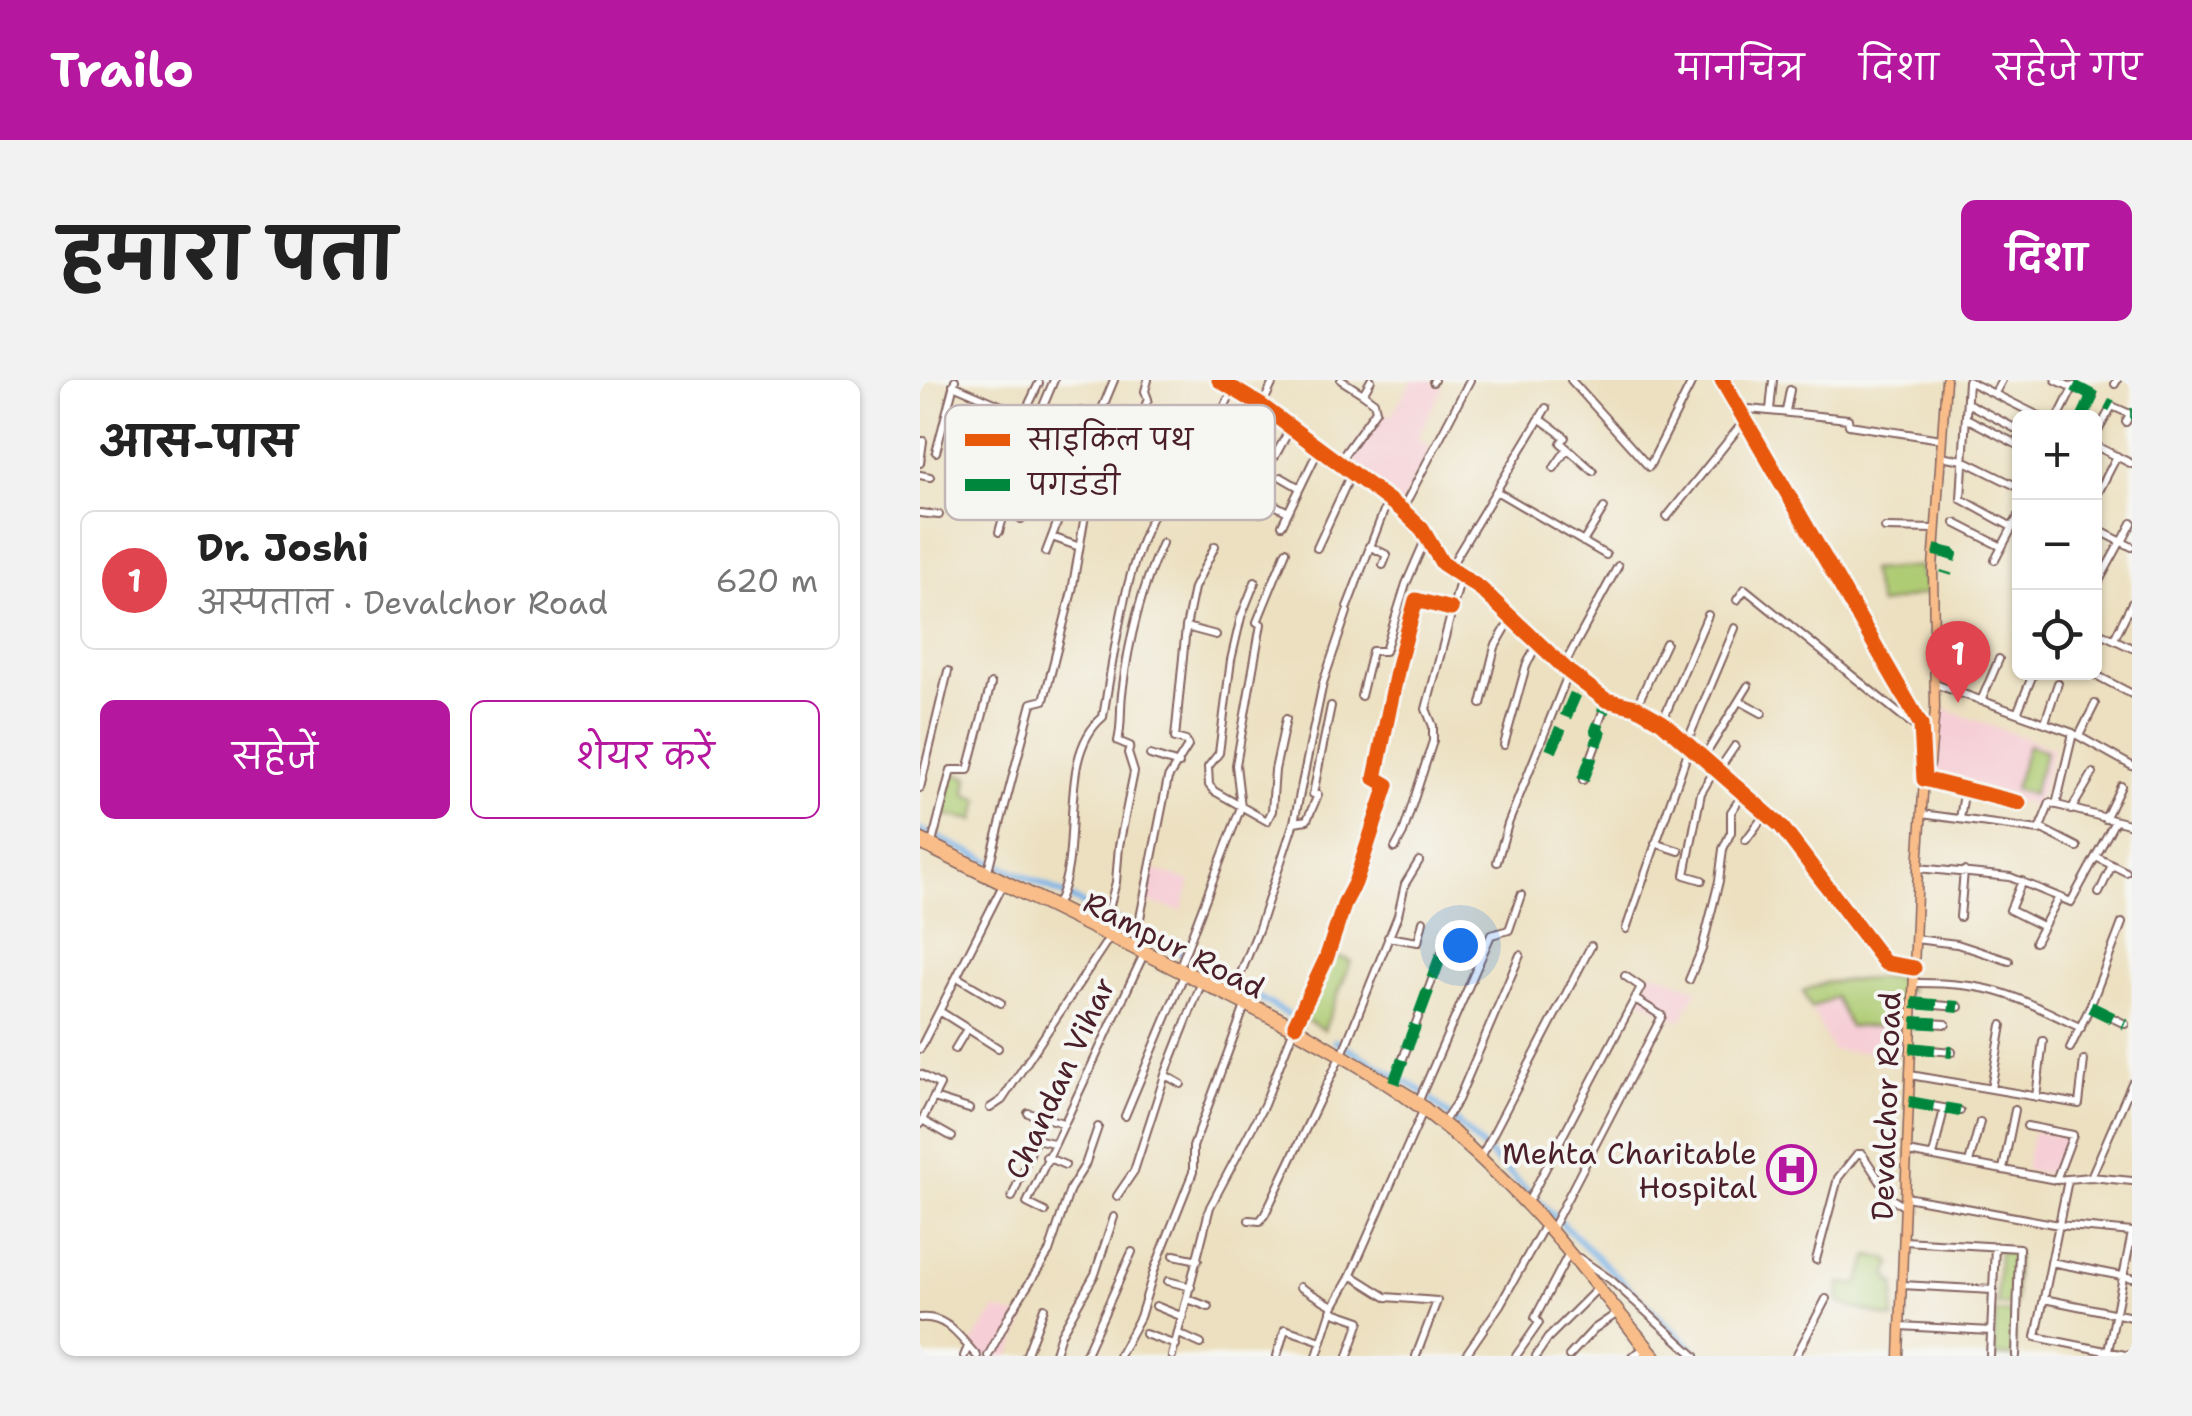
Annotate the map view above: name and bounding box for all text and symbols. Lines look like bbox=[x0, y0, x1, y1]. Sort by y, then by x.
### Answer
text: Trailo bbox=[50, 38, 194, 102]
text: मानचित्र bbox=[1676, 44, 1804, 91]
text: दिशा bbox=[1859, 44, 1939, 91]
text: सहेजे गए bbox=[1994, 44, 2142, 91]
button: दिशा bbox=[1961, 200, 2132, 321]
text: हमारा पता bbox=[60, 208, 395, 301]
legend bbox=[945, 405, 1275, 520]
map controls bbox=[2012, 410, 2102, 680]
button: + bbox=[2012, 410, 2102, 500]
text: आस-पास bbox=[100, 413, 297, 469]
text: साइकिल पथ bbox=[1026, 418, 1194, 459]
text: पगडंडी bbox=[1026, 463, 1121, 504]
button: − bbox=[2012, 500, 2102, 590]
text: Dr. Joshi bbox=[197, 522, 369, 573]
text: 1 bbox=[127, 559, 142, 602]
text: 620 m bbox=[715, 559, 818, 602]
text: अस्पताल · Devalchor Road bbox=[197, 581, 608, 624]
button: locate bbox=[2012, 590, 2102, 680]
pin: 1 bbox=[1926, 620, 1990, 703]
button: सहेजें bbox=[100, 700, 450, 819]
button: शेयर करें bbox=[470, 700, 820, 819]
street label: Rampur Road bbox=[1076, 882, 1272, 1008]
your location bbox=[1435, 920, 1486, 971]
street label: Chandan Vihar bbox=[995, 970, 1125, 1186]
street label: Devalchor Road bbox=[1862, 991, 1910, 1221]
place label: Mehta Charitable Hospital bbox=[1502, 1133, 1757, 1208]
hospital icon: Mehta Charitable Hospital bbox=[1766, 1144, 1818, 1196]

